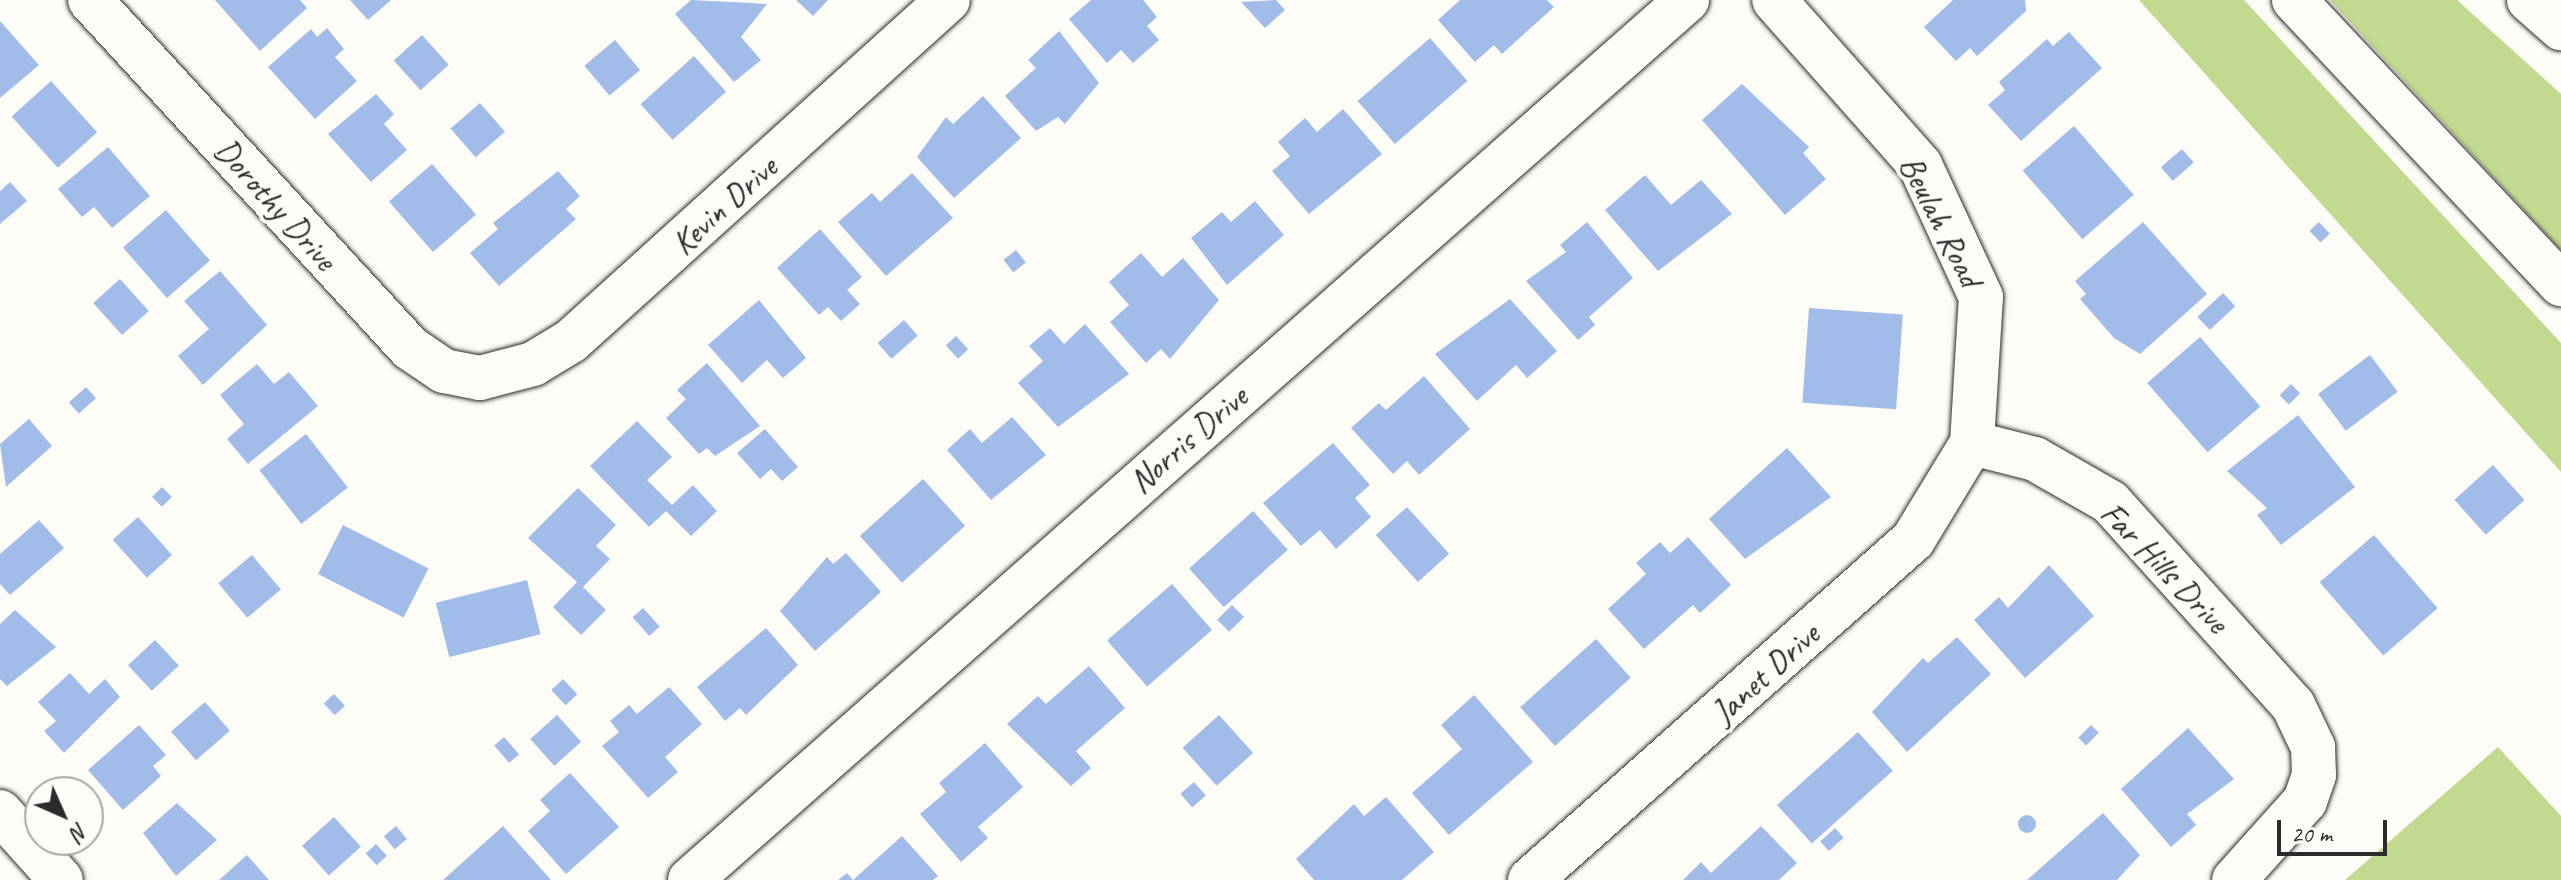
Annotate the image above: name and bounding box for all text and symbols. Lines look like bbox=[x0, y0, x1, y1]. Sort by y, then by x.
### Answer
street label: Dorothy Drive bbox=[206, 129, 346, 279]
street label: Kevin Drive bbox=[662, 147, 786, 263]
street label: Beulah Road bbox=[1891, 149, 1991, 293]
street label: Norris Drive bbox=[1120, 376, 1256, 502]
street label: Far Hills Drive bbox=[2092, 492, 2238, 642]
street label: Janet Drive bbox=[1702, 614, 1828, 732]
north arrow bbox=[24, 776, 104, 856]
scale bar bbox=[2281, 804, 2391, 854]
text: N bbox=[65, 817, 94, 846]
text: 20 m bbox=[2291, 819, 2332, 849]

